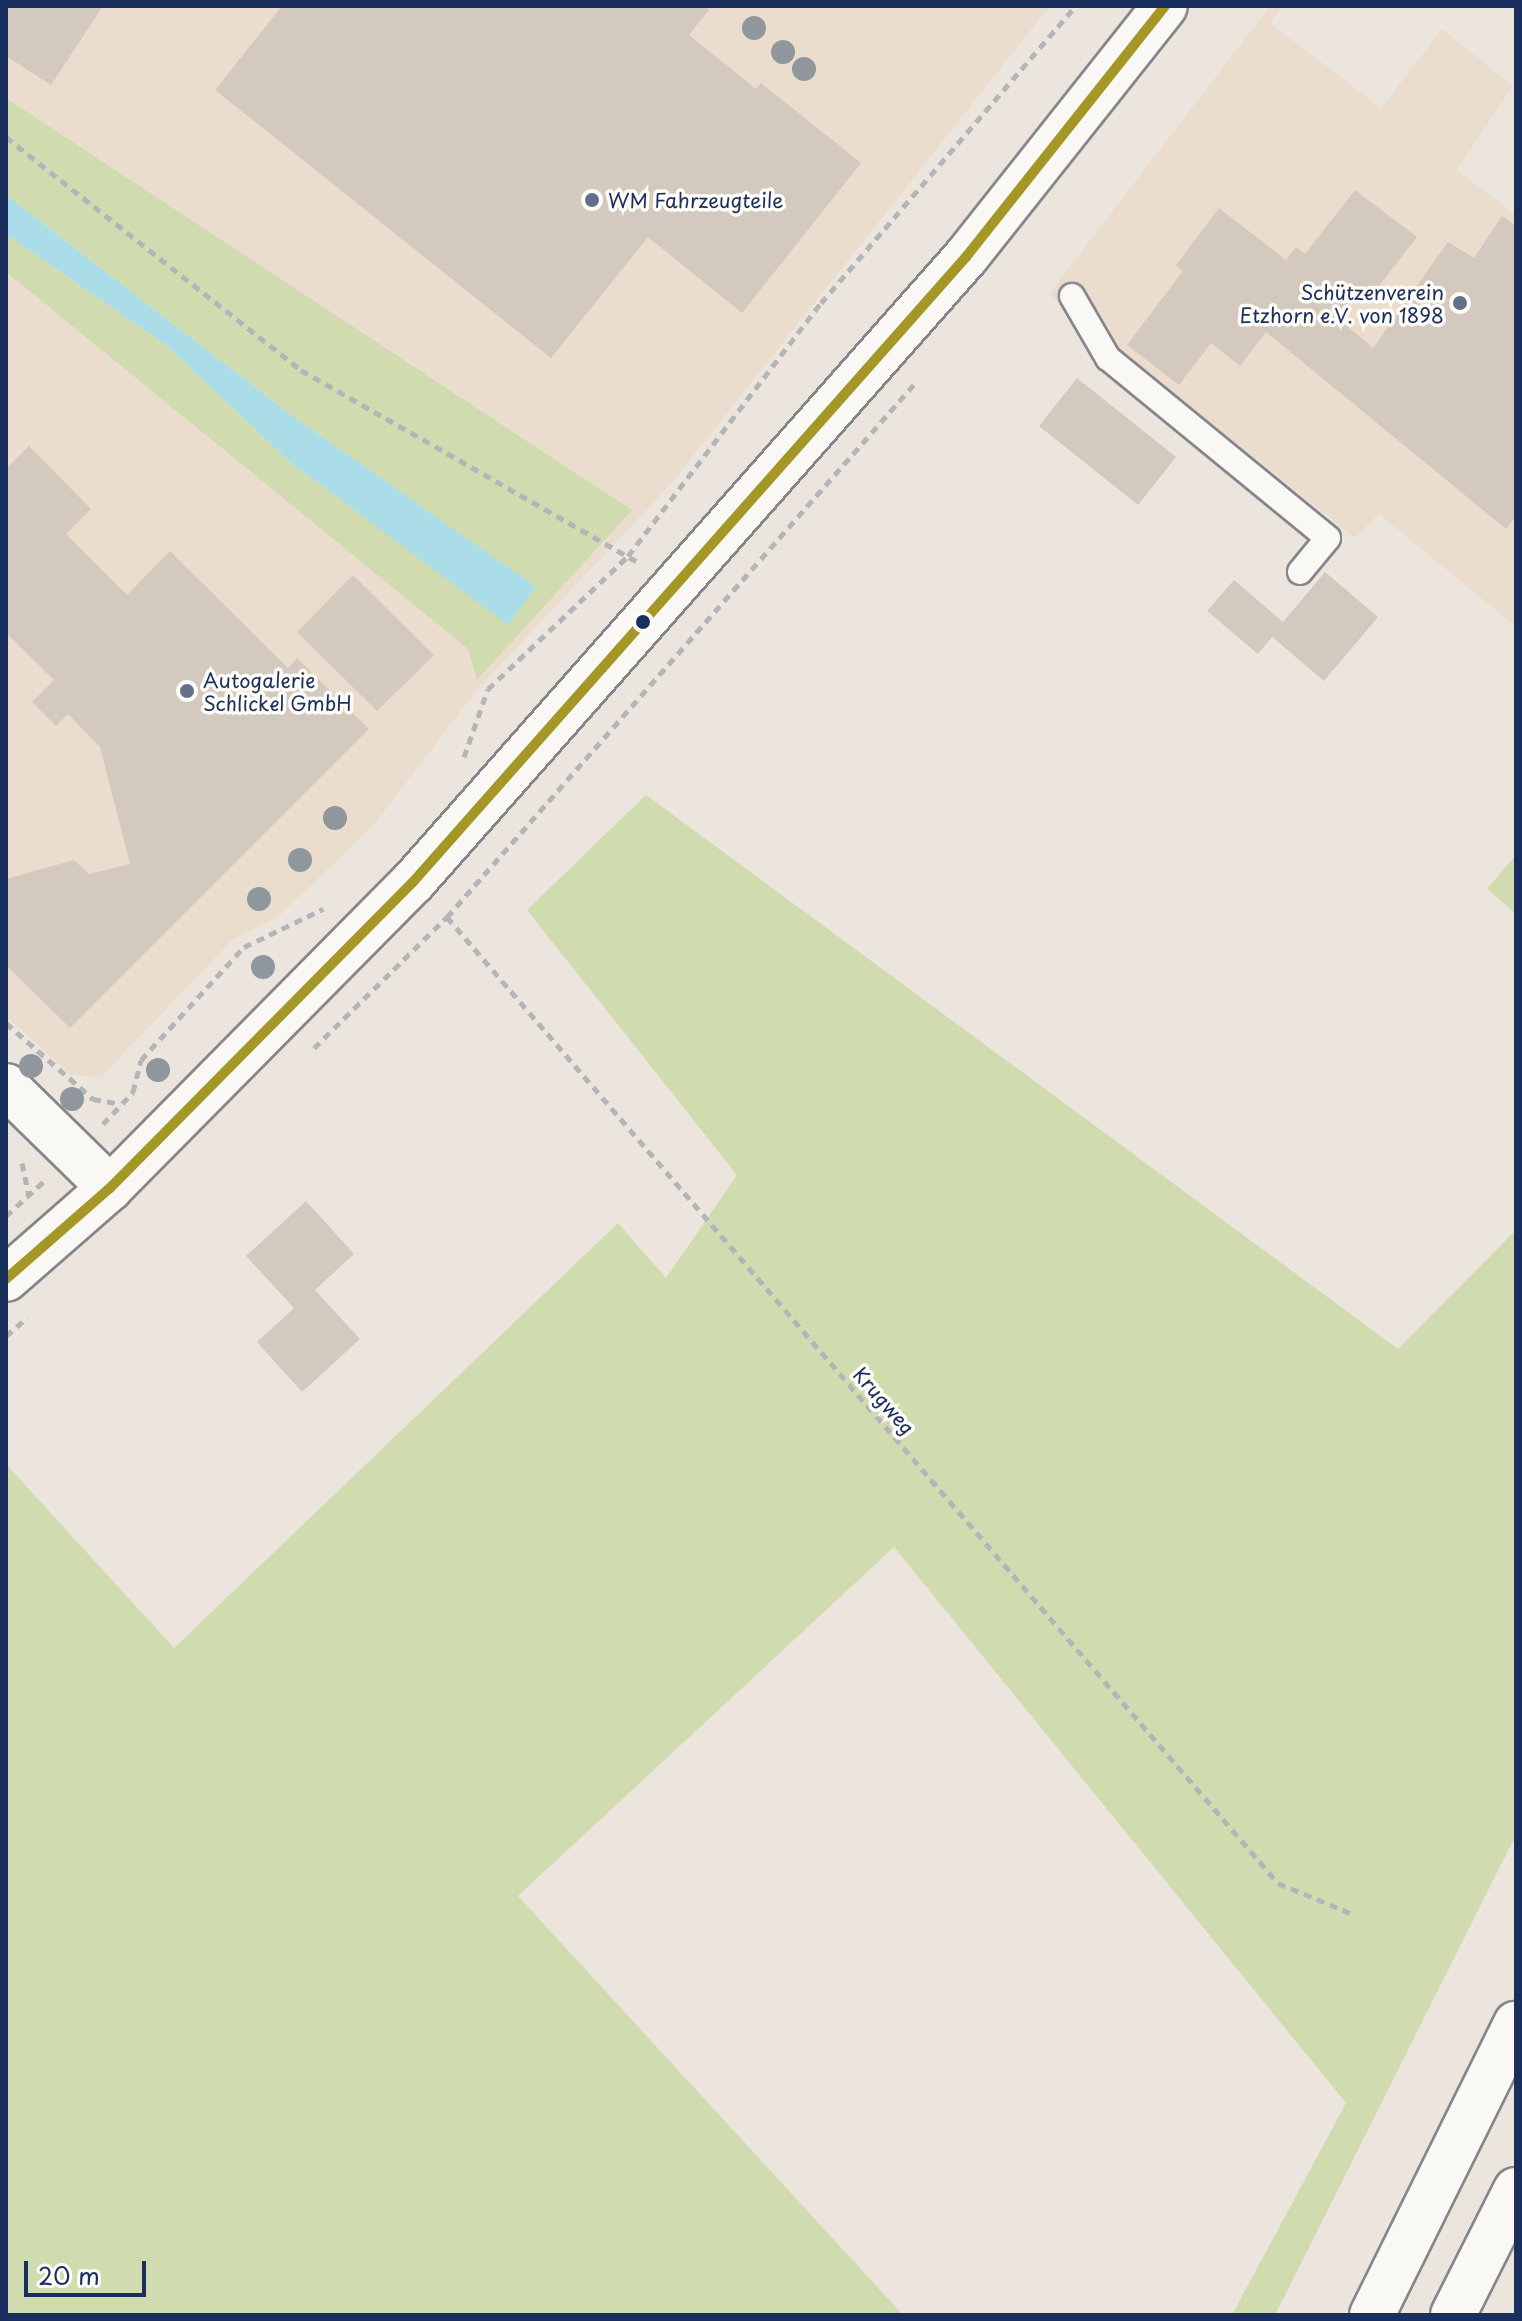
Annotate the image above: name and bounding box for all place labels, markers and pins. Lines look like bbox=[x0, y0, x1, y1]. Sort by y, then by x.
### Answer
place label: WM Fahrzeugteile bbox=[608, 188, 783, 212]
marker: WM Fahrzeugteile bbox=[583, 191, 601, 209]
place label: Schützenverein Etzhorn e.V. von 1898 bbox=[1239, 280, 1444, 327]
marker: Schützenverein Etzhorn e.V. von 1898 bbox=[1451, 294, 1469, 312]
unlabelled marker bbox=[635, 614, 651, 630]
place label: Autogalerie Schlickel GmbH bbox=[203, 668, 353, 715]
marker: Autogalerie Schlickel GmbH bbox=[178, 682, 196, 700]

